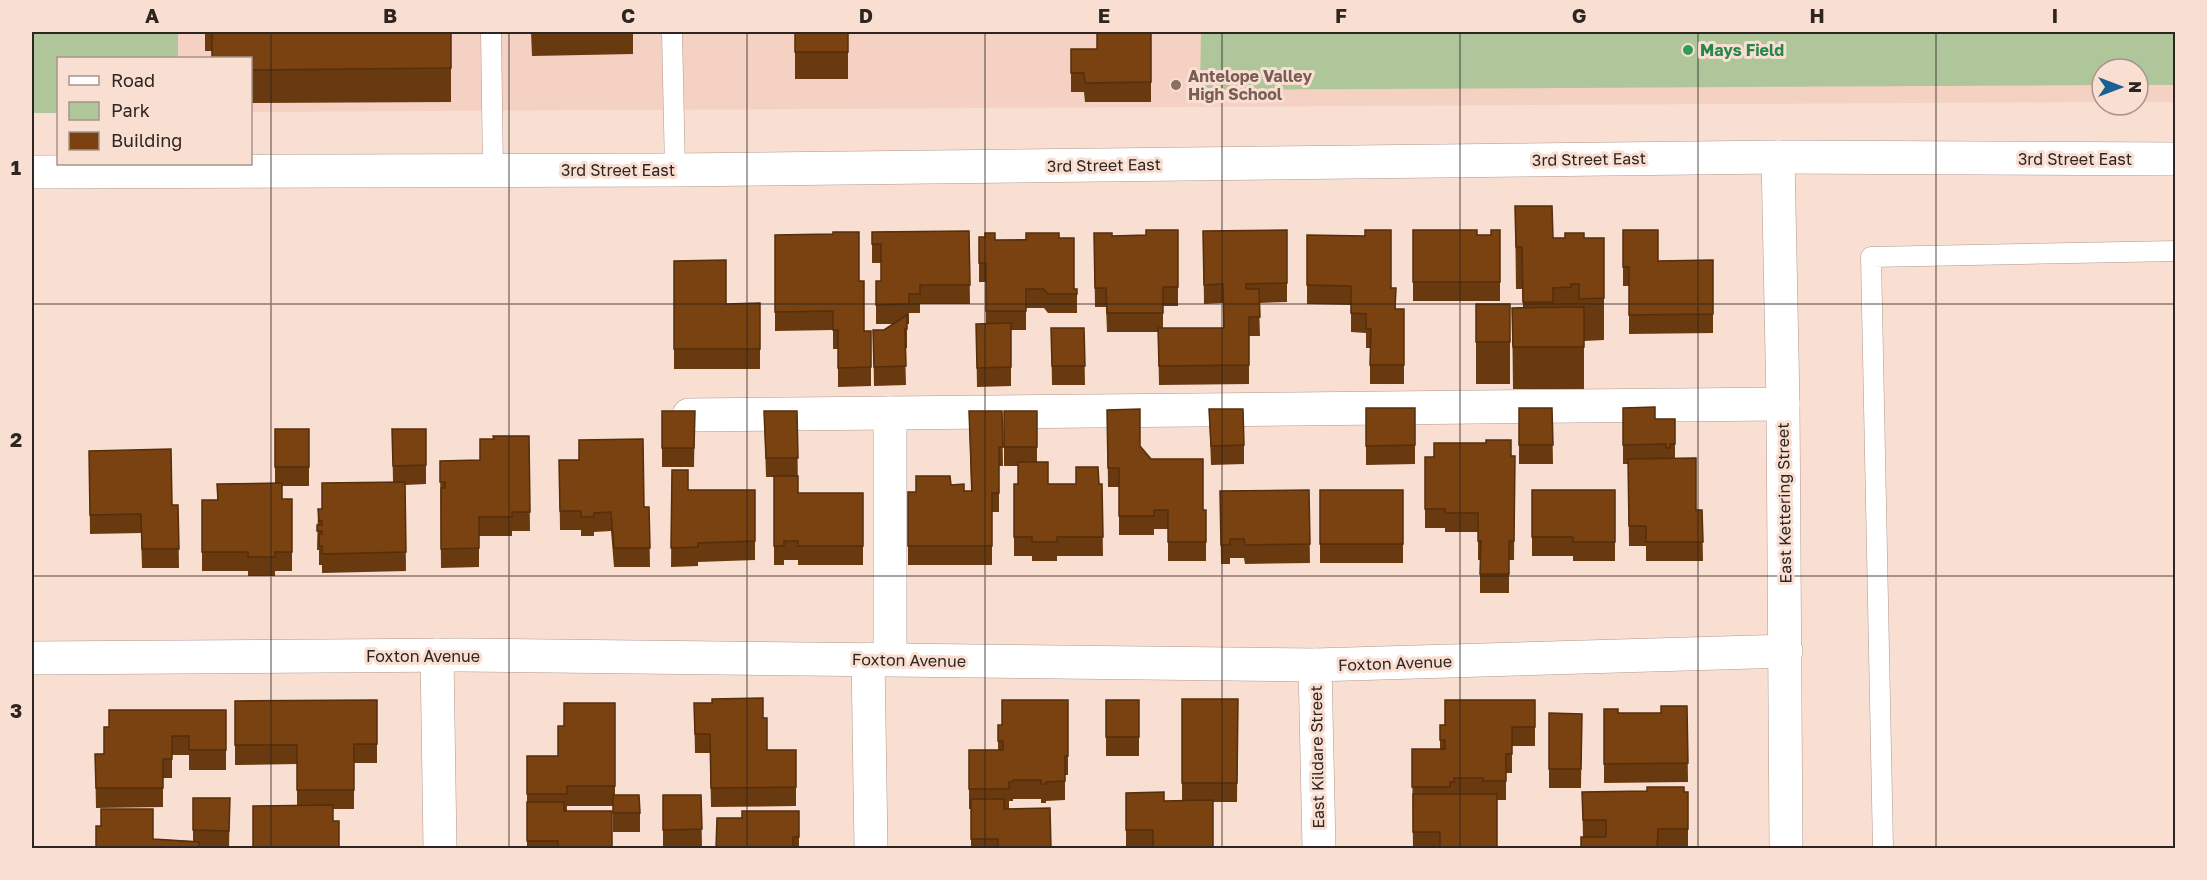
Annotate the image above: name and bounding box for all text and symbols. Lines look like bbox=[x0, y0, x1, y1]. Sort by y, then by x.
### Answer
text: A bbox=[145, 3, 159, 27]
text: B bbox=[383, 3, 397, 27]
text: C bbox=[621, 3, 635, 27]
text: D bbox=[859, 3, 873, 27]
text: E bbox=[1098, 3, 1110, 27]
text: F bbox=[1335, 3, 1347, 27]
text: G bbox=[1572, 3, 1586, 27]
text: H bbox=[1809, 3, 1825, 27]
text: I bbox=[2052, 3, 2058, 27]
place label: Mays Field bbox=[1700, 40, 1784, 60]
marker: Mays Field bbox=[1681, 43, 1695, 57]
legend bbox=[57, 57, 252, 165]
north arrow bbox=[2090, 57, 2150, 117]
place label: Antelope Valley High School bbox=[1188, 66, 1312, 104]
text: Road bbox=[111, 69, 155, 91]
marker: Antelope Valley High School bbox=[1169, 78, 1183, 92]
text: N bbox=[2125, 81, 2145, 93]
text: Park bbox=[111, 99, 150, 121]
text: Building bbox=[111, 129, 182, 151]
street label: 3rd Street East bbox=[1532, 148, 1646, 170]
street label: 3rd Street East bbox=[2018, 149, 2132, 169]
street label: 3rd Street East bbox=[1047, 154, 1161, 176]
text: 1 bbox=[11, 155, 21, 179]
street label: 3rd Street East bbox=[561, 160, 675, 180]
street label: East Kettering Street bbox=[1773, 422, 1795, 584]
text: 2 bbox=[10, 427, 22, 451]
street label: Foxton Avenue bbox=[366, 646, 480, 666]
street label: Foxton Avenue bbox=[852, 649, 966, 671]
street label: Foxton Avenue bbox=[1338, 651, 1452, 675]
street label: East Kildare Street bbox=[1306, 685, 1328, 829]
text: 3 bbox=[10, 698, 22, 722]

